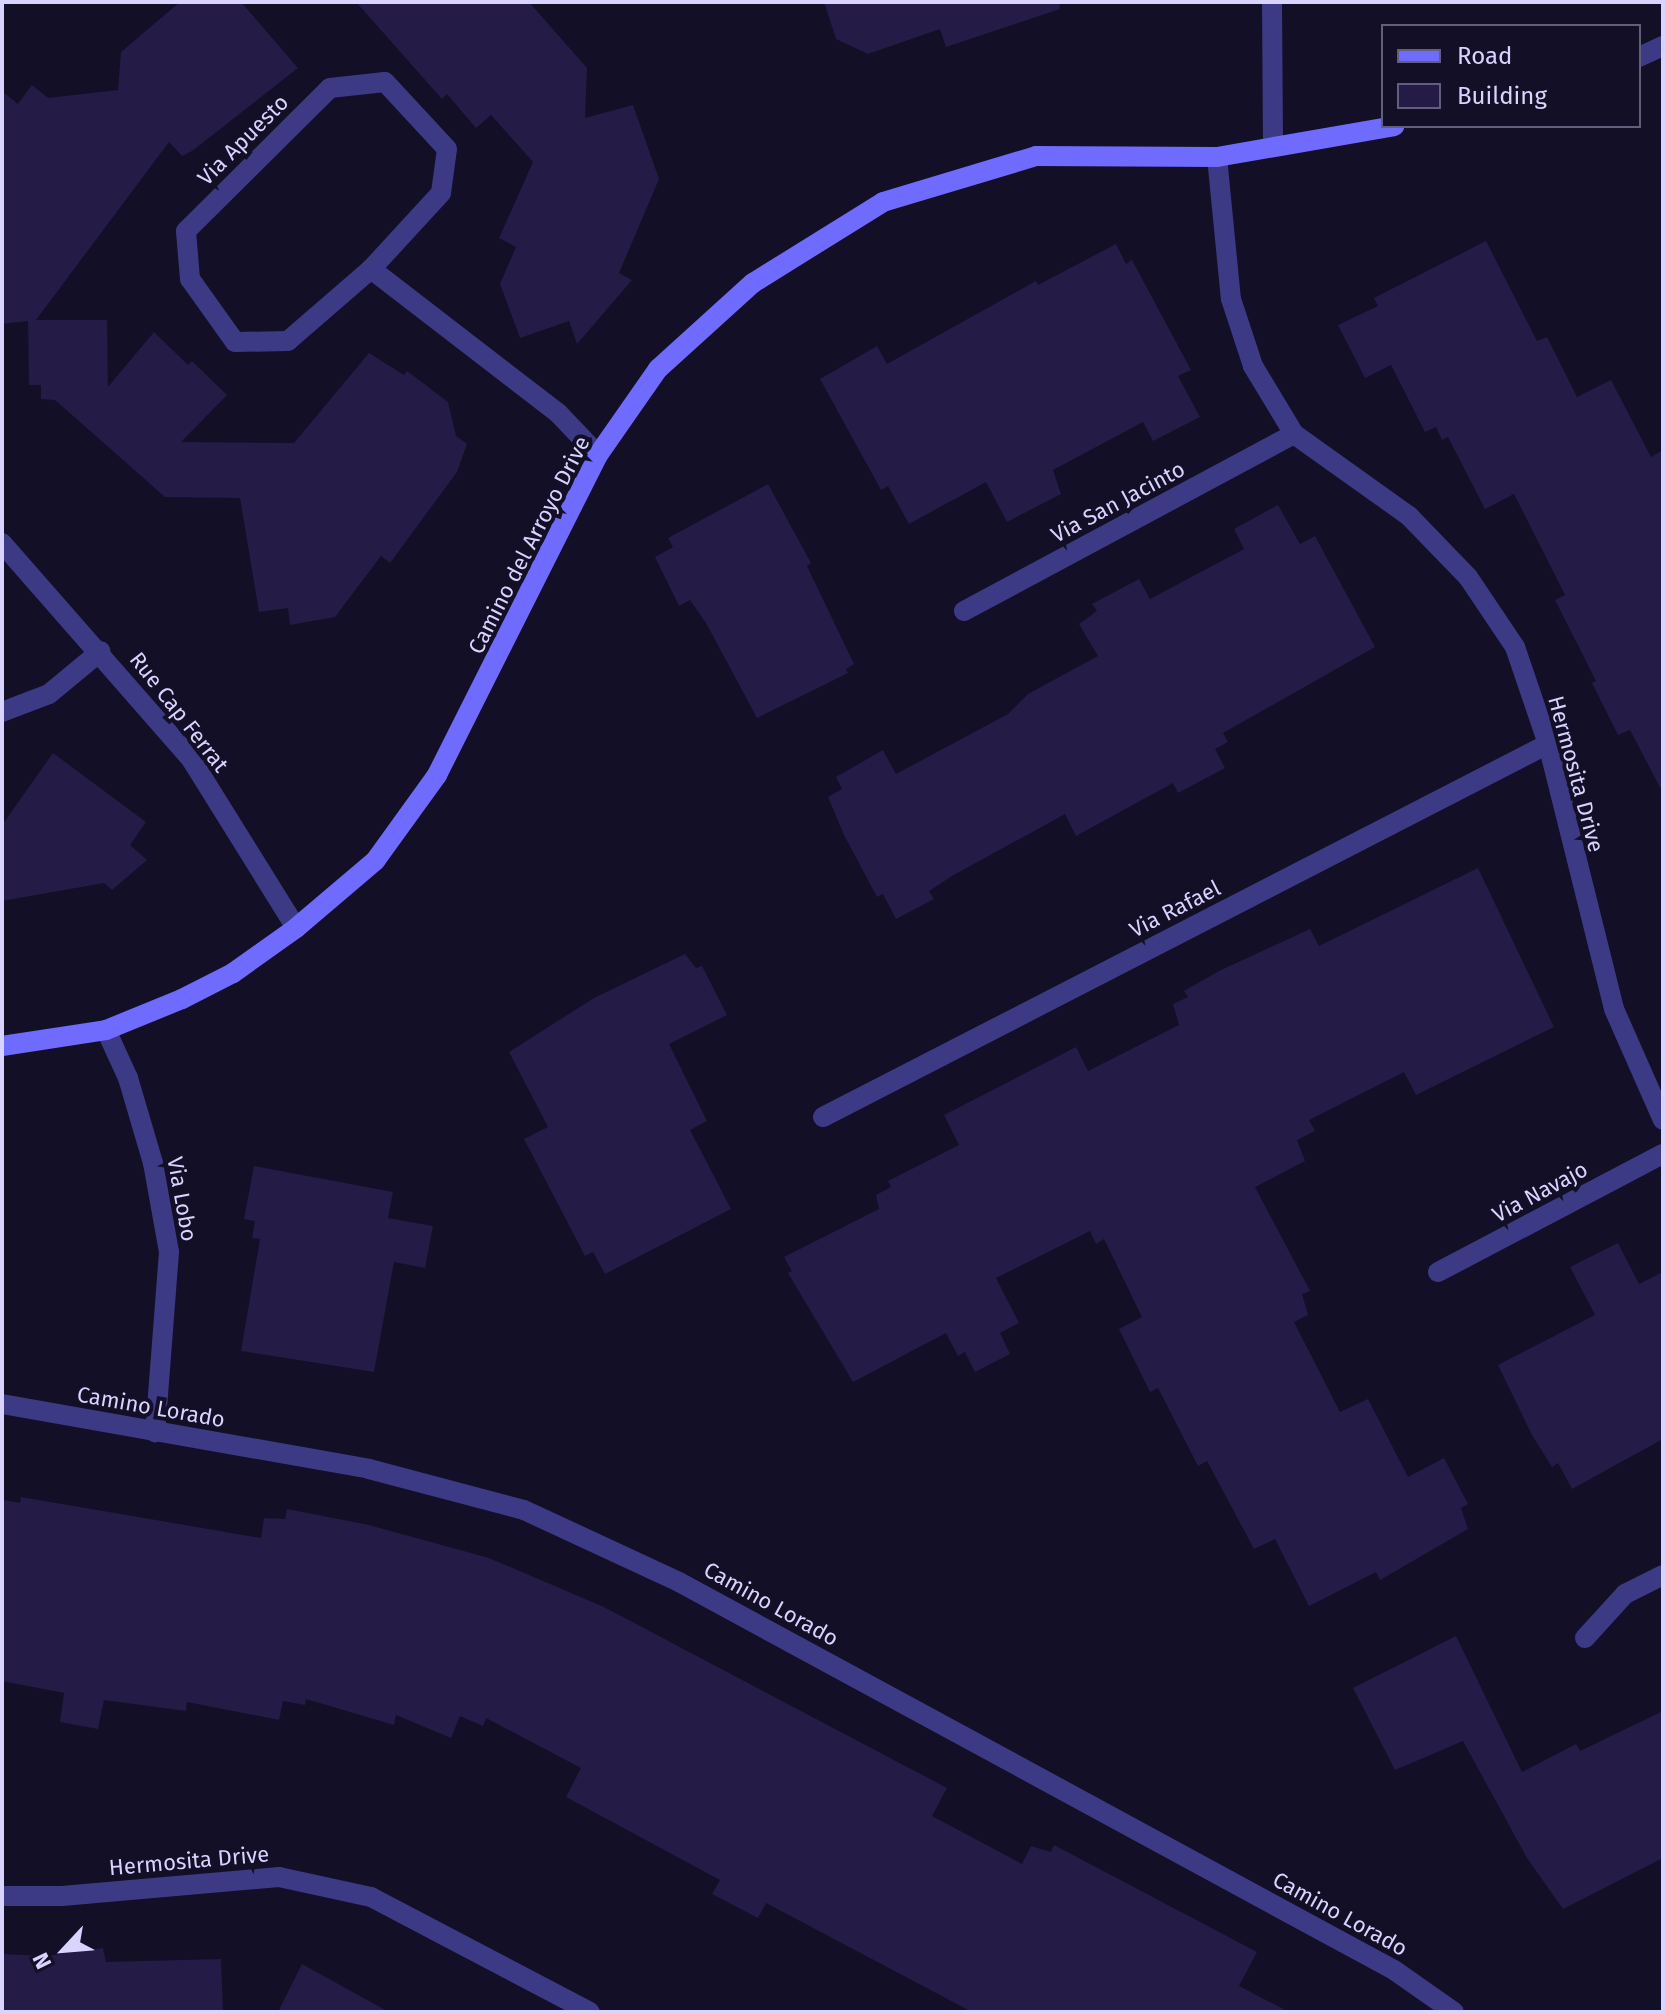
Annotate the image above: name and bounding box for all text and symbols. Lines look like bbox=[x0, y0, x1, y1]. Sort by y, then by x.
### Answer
legend bbox=[1381, 24, 1641, 128]
text: Road bbox=[1457, 42, 1512, 70]
text: Building bbox=[1457, 82, 1547, 110]
street label: Via Apuesto bbox=[192, 89, 294, 191]
street label: Camino del Arroyo Drive bbox=[463, 432, 595, 658]
street label: Via San Jacinto bbox=[1047, 456, 1189, 548]
street label: Rue Cap Ferrat bbox=[124, 647, 234, 777]
street label: Hermosita Drive bbox=[1542, 693, 1610, 855]
street label: Via Rafael bbox=[1125, 875, 1225, 943]
street label: Via Lobo bbox=[162, 1155, 202, 1243]
street label: Via Navajo bbox=[1488, 1156, 1592, 1228]
street label: Camino Lorado bbox=[75, 1381, 227, 1433]
street label: Camino Lorado bbox=[699, 1556, 843, 1652]
street label: Hermosita Drive bbox=[108, 1841, 270, 1881]
street label: Camino Lorado bbox=[1268, 1866, 1412, 1962]
north arrow bbox=[24, 1910, 104, 1990]
text: N bbox=[27, 1948, 57, 1973]

